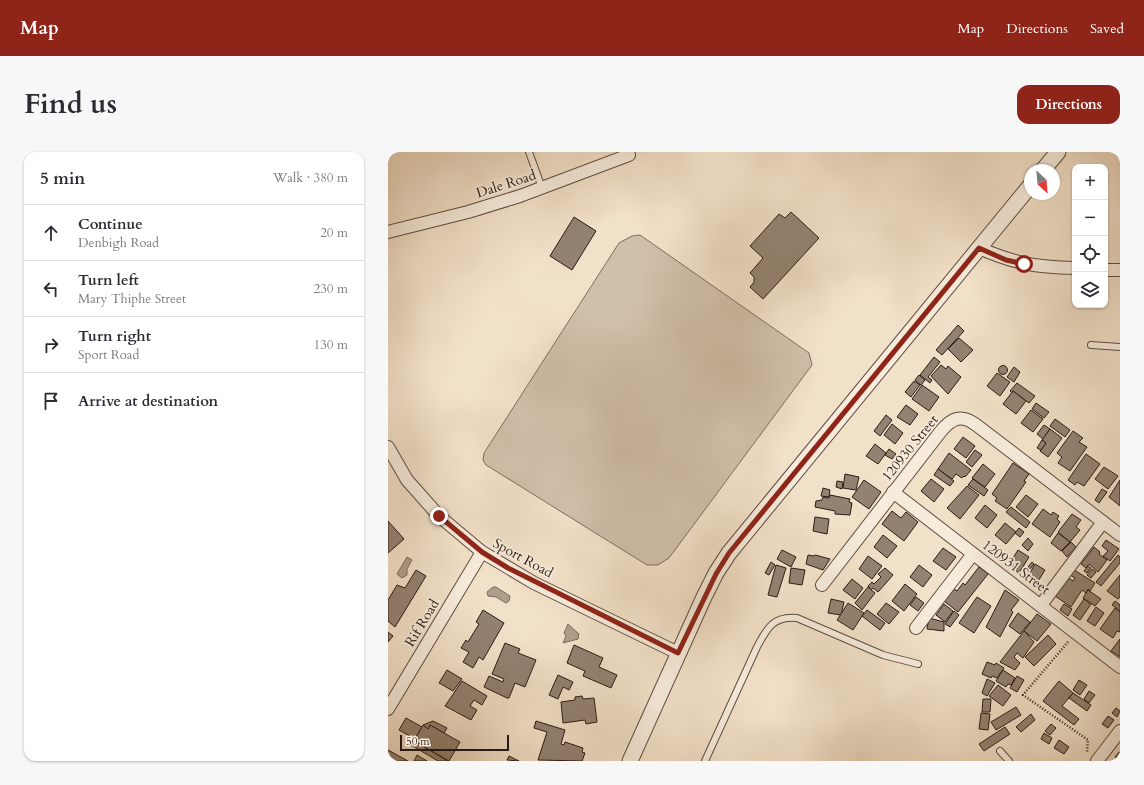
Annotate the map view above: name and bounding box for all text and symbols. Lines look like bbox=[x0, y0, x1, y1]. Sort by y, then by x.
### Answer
text: Map bbox=[20, 15, 59, 41]
text: Map bbox=[958, 19, 984, 38]
text: Directions bbox=[1006, 19, 1068, 38]
text: Saved bbox=[1090, 19, 1124, 38]
text: Find us bbox=[24, 85, 117, 123]
button: Directions bbox=[1017, 85, 1120, 124]
north arrow bbox=[1024, 164, 1060, 200]
map controls bbox=[1072, 164, 1108, 308]
button: + bbox=[1072, 164, 1108, 200]
street label: Dale Road bbox=[474, 165, 539, 203]
text: 5 min bbox=[40, 167, 85, 190]
text: Walk · 380 m bbox=[273, 169, 348, 187]
button: − bbox=[1072, 200, 1108, 236]
text: Continue bbox=[78, 214, 143, 234]
icon: ahead bbox=[40, 222, 62, 244]
text: 20 m bbox=[320, 224, 348, 242]
text: Denbigh Road bbox=[78, 234, 159, 252]
button: locate bbox=[1072, 236, 1108, 272]
route start bbox=[1015, 255, 1033, 273]
text: Turn left bbox=[78, 270, 139, 290]
button: layers bbox=[1072, 272, 1108, 308]
icon: left bbox=[40, 278, 62, 300]
text: 230 m bbox=[314, 280, 348, 298]
text: Mary Thiphe Street bbox=[78, 290, 186, 308]
text: Turn right bbox=[78, 326, 151, 346]
icon: right bbox=[40, 334, 62, 356]
text: 130 m bbox=[314, 336, 348, 354]
text: Sport Road bbox=[78, 346, 139, 364]
icon: arrive bbox=[40, 390, 62, 412]
text: Arrive at destination bbox=[78, 391, 218, 411]
street label: 120930 Street bbox=[877, 410, 943, 485]
route end bbox=[430, 507, 448, 525]
street label: Sport Road bbox=[489, 534, 557, 583]
street label: 120931 Street bbox=[978, 535, 1054, 599]
street label: Rif Road bbox=[400, 595, 444, 650]
scale bar bbox=[400, 733, 509, 752]
text: 50 m bbox=[406, 734, 430, 749]

